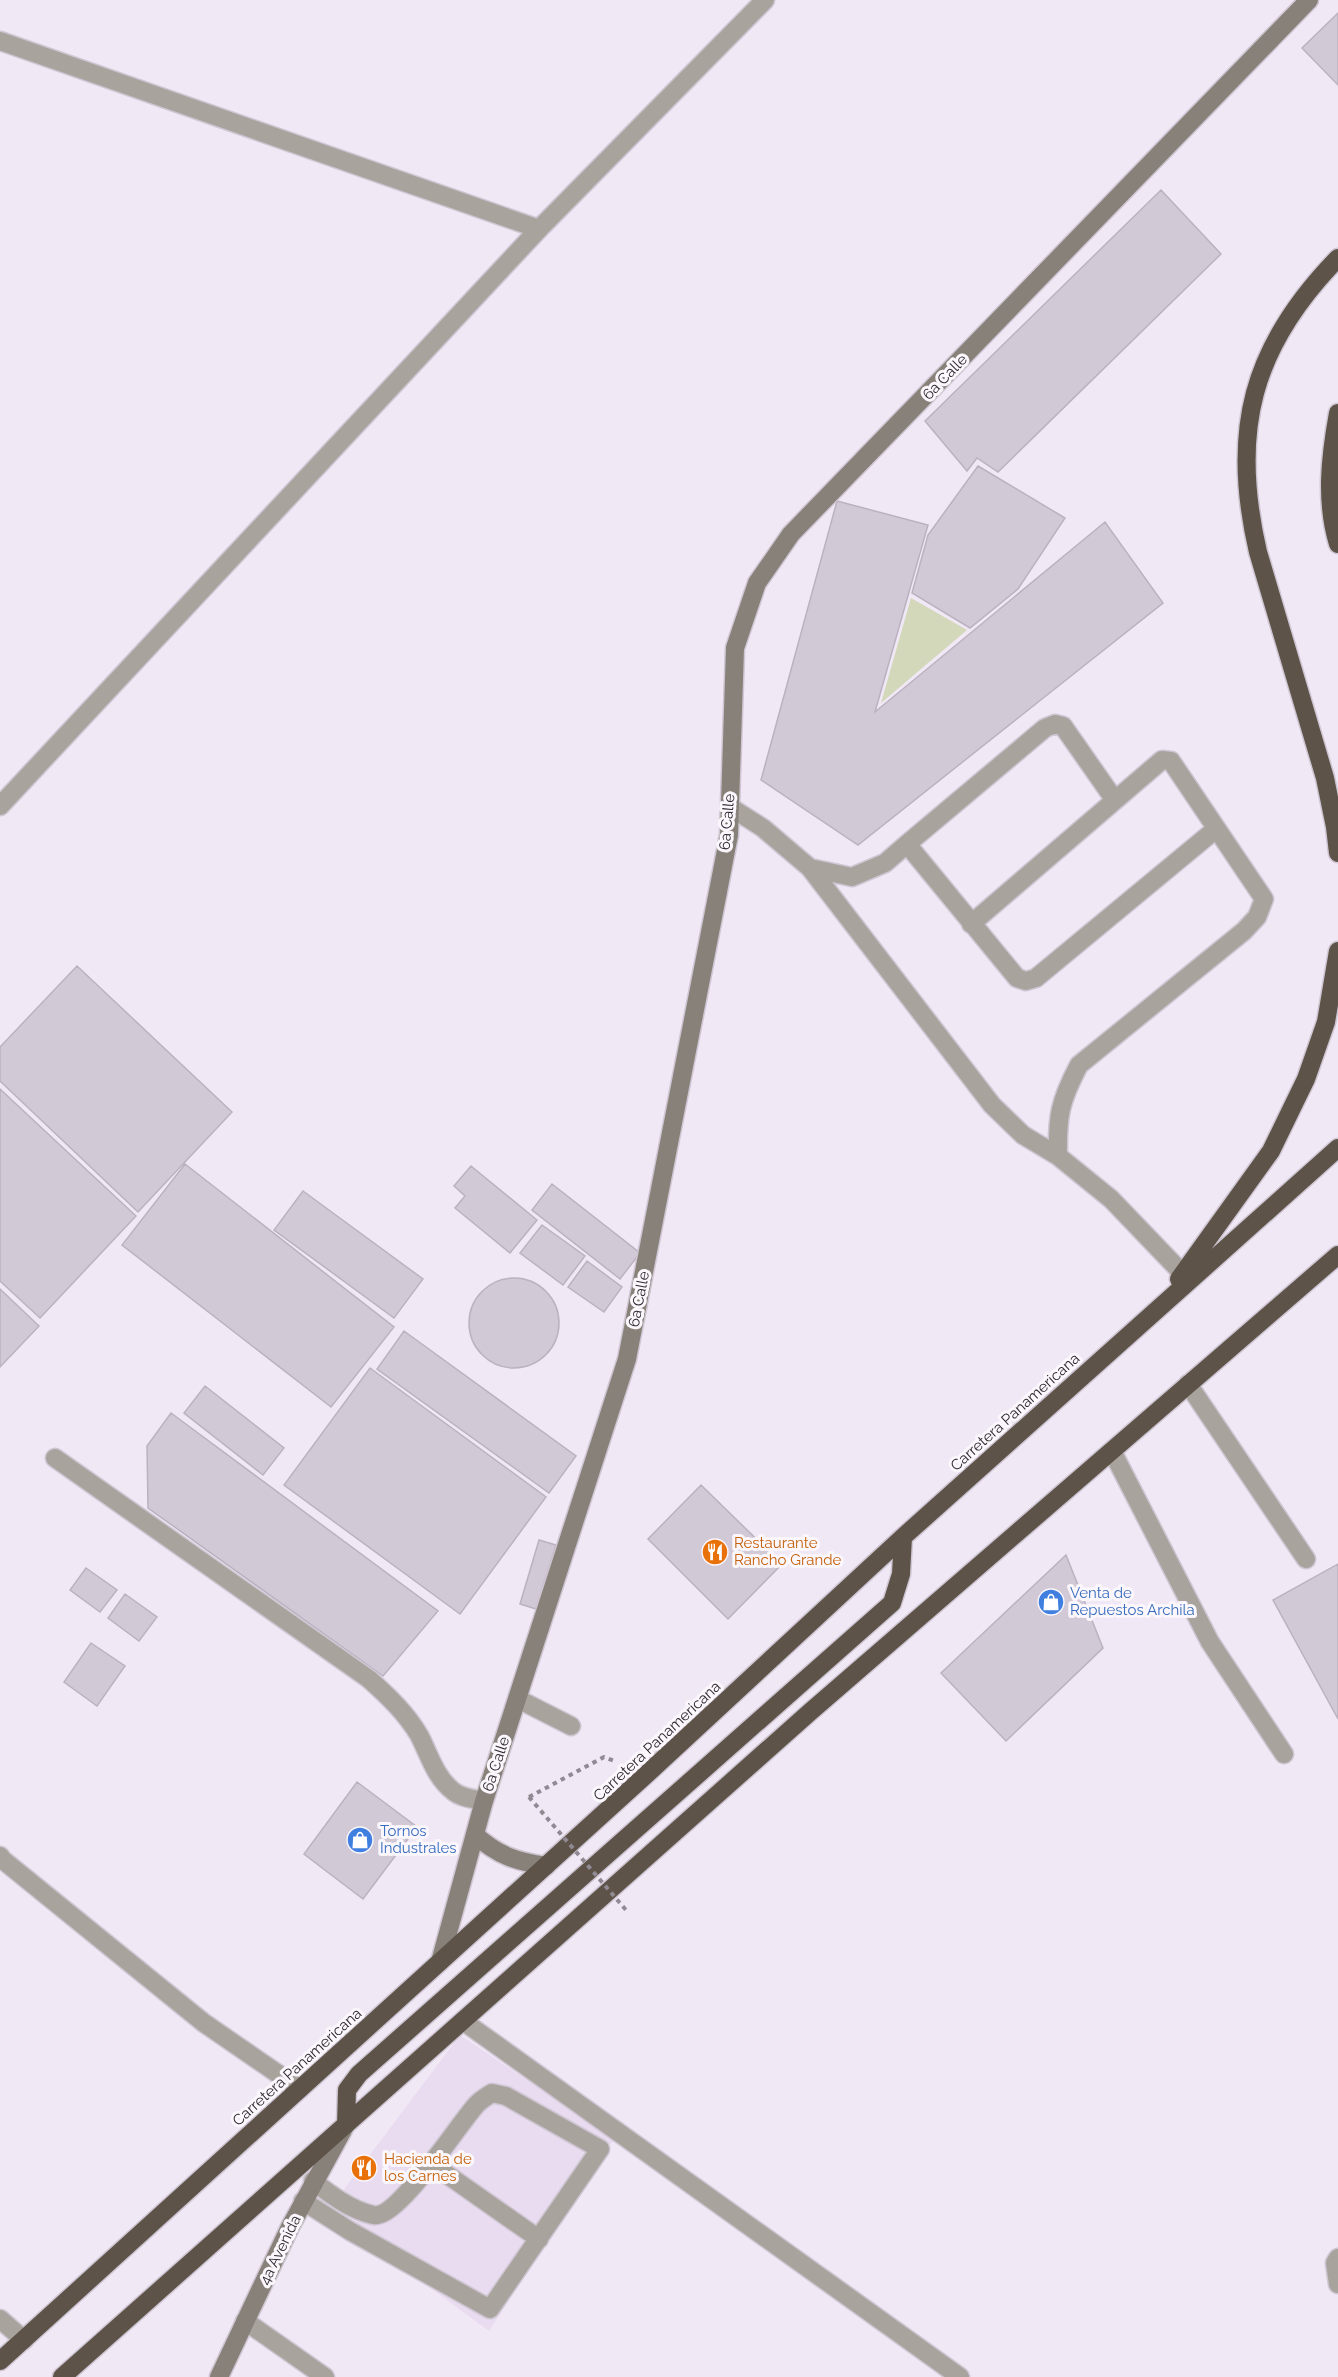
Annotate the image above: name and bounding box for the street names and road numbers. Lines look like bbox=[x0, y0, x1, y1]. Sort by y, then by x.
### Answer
street label: 6a Calle bbox=[919, 350, 971, 404]
street label: 6a Calle bbox=[716, 793, 738, 851]
street label: 6a Calle bbox=[625, 1269, 653, 1328]
street label: Carretera Panamericana bbox=[947, 1349, 1083, 1475]
street label: Carretera Panamericana bbox=[590, 1677, 724, 1805]
street label: 6a Calle bbox=[479, 1734, 513, 1794]
street label: Carretera Panamericana bbox=[229, 2004, 365, 2130]
street label: 4a Avenida bbox=[255, 2212, 305, 2288]

